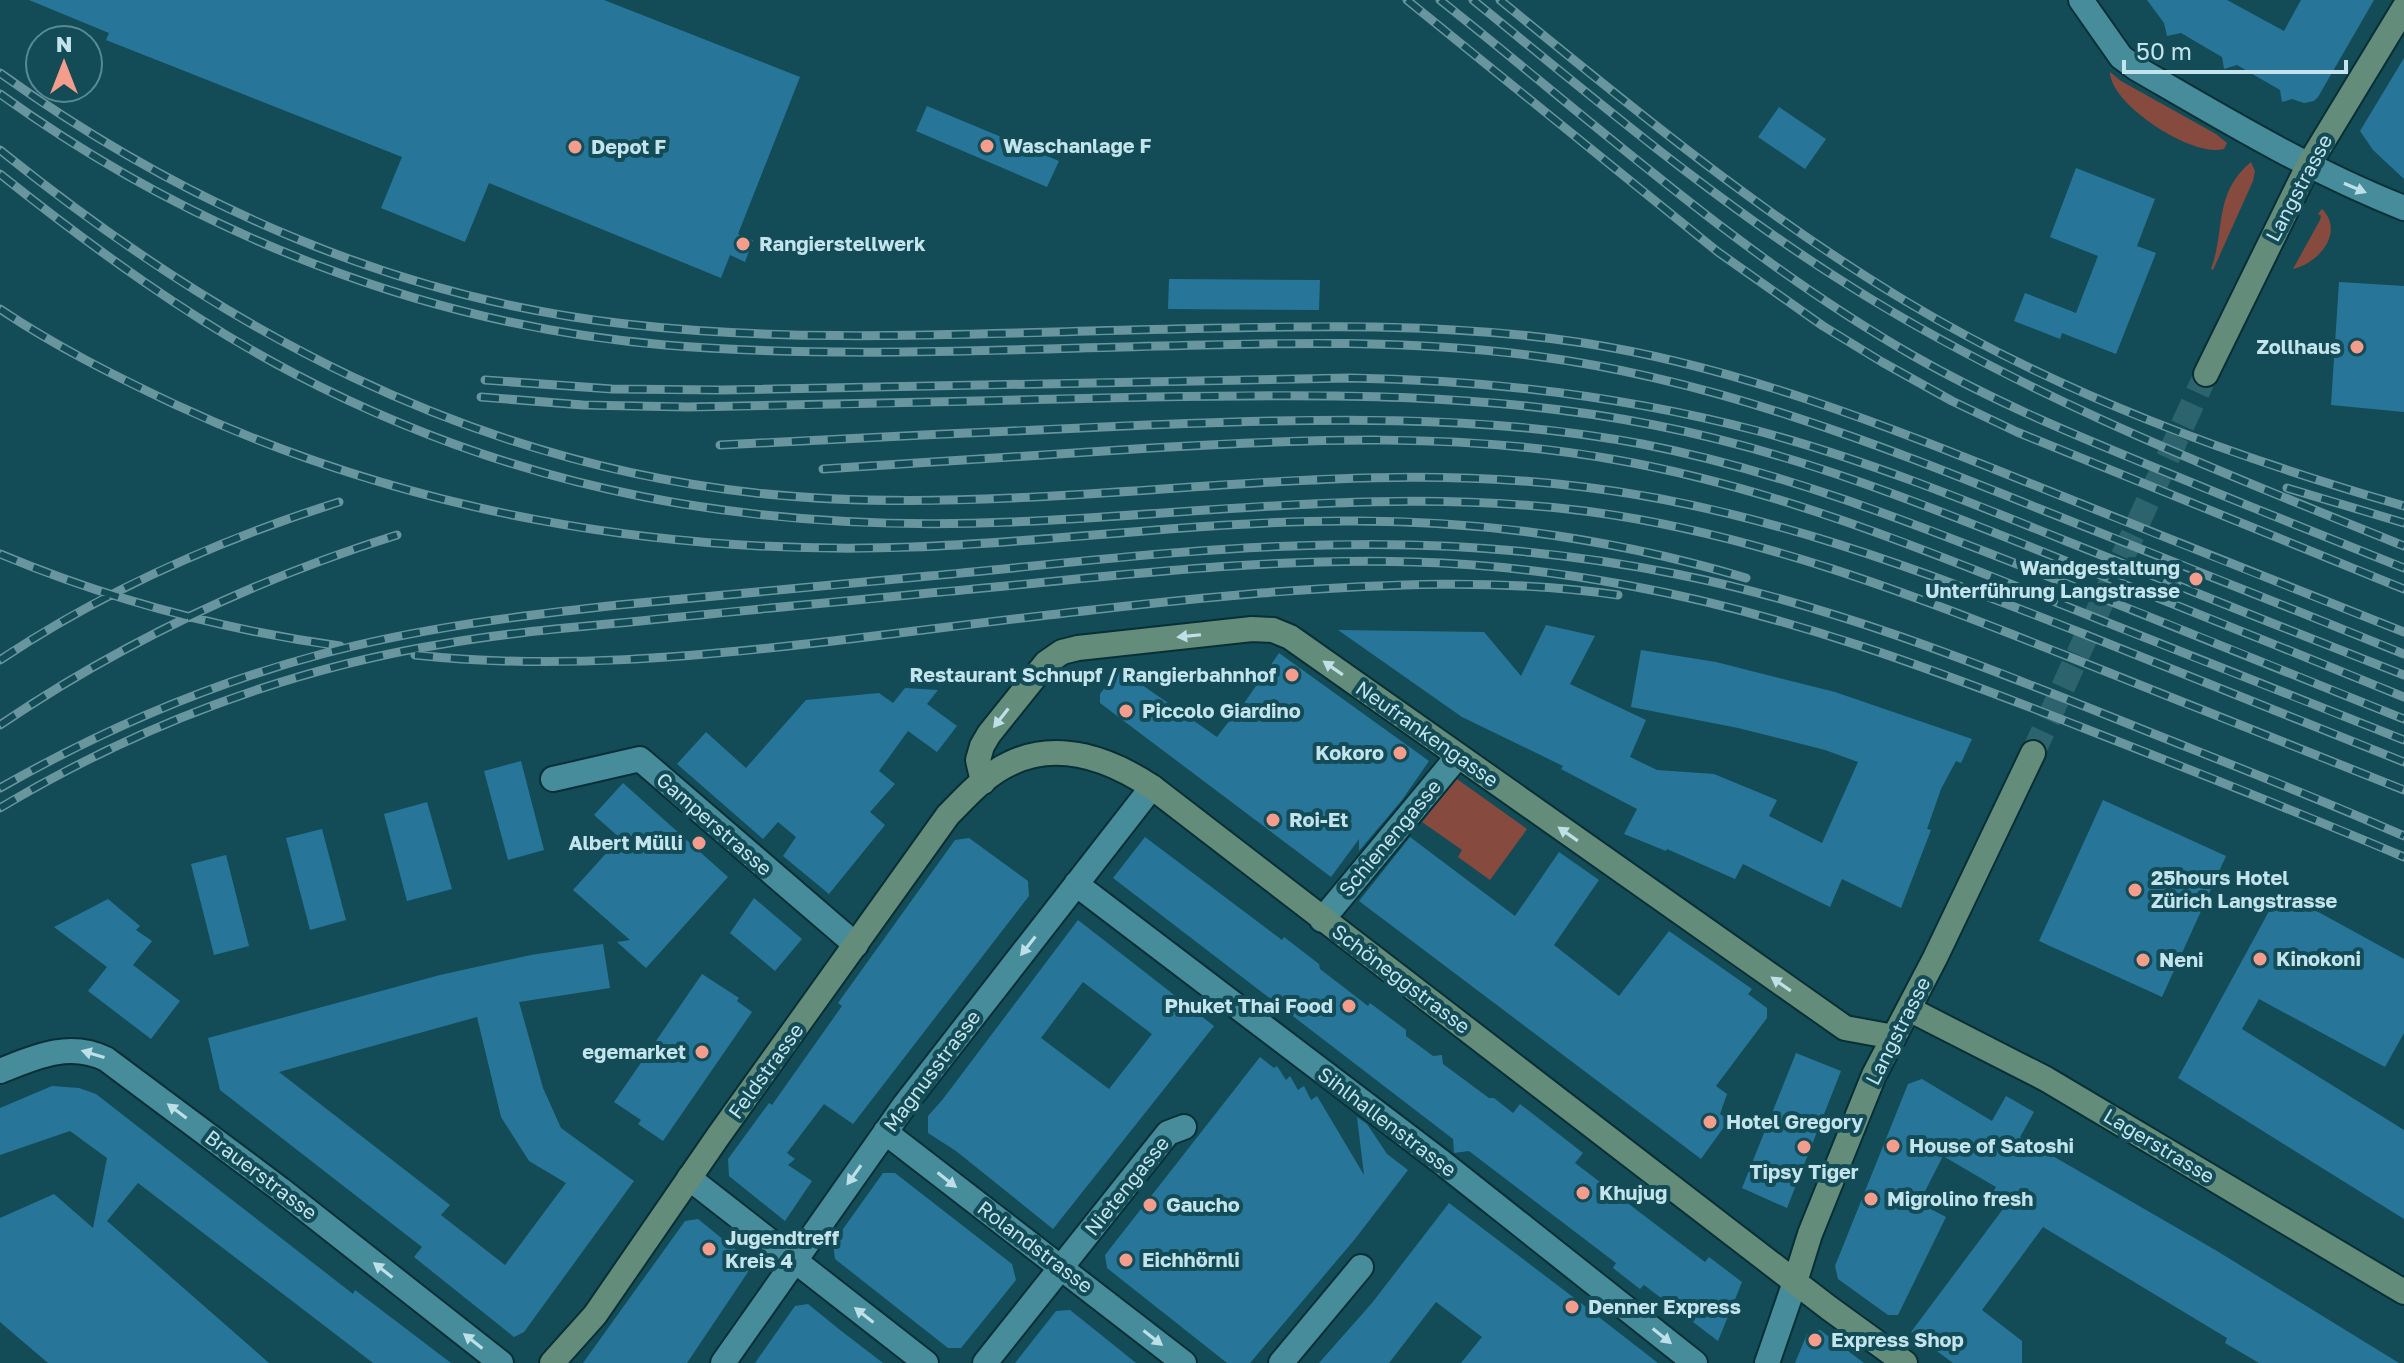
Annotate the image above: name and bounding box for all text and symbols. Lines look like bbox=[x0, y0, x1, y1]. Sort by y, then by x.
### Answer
north arrow bbox=[24, 24, 104, 104]
scale bar bbox=[2124, 24, 2346, 74]
text: N bbox=[56, 30, 72, 57]
text: 50 m bbox=[2136, 36, 2192, 65]
street label: Langstrasse bbox=[2260, 130, 2336, 245]
place label: Waschanlage F bbox=[1003, 133, 1151, 157]
place label: Depot F bbox=[591, 134, 666, 158]
marker: Waschanlage F bbox=[978, 137, 996, 155]
marker: Depot F bbox=[566, 138, 584, 156]
one-way arrow bbox=[2344, 182, 2367, 195]
place label: Rangierstellwerk bbox=[759, 231, 926, 255]
marker: Rangierstellwerk bbox=[734, 235, 752, 253]
place label: Zollhaus bbox=[2256, 334, 2341, 358]
marker: Zollhaus bbox=[2348, 338, 2366, 356]
place label: Wandgestaltung Unterführung Langstrasse bbox=[1925, 555, 2180, 602]
marker: Wandgestaltung Unterführung Langstrasse bbox=[2187, 570, 2205, 588]
one-way arrow bbox=[1176, 629, 1201, 642]
one-way arrow bbox=[1323, 660, 1344, 676]
place label: Restaurant Schnupf / Rangierbahnhof bbox=[910, 662, 1277, 686]
marker: Restaurant Schnupf / Rangierbahnhof bbox=[1283, 666, 1301, 684]
street label: Neufrankengasse bbox=[1352, 675, 1504, 791]
place label: Piccolo Giardino bbox=[1142, 698, 1301, 722]
marker: Piccolo Giardino bbox=[1117, 702, 1135, 720]
one-way arrow bbox=[994, 708, 1010, 729]
place label: Kokoro bbox=[1315, 740, 1384, 764]
marker: Kokoro bbox=[1391, 744, 1409, 762]
street label: Gamperstrasse bbox=[652, 767, 777, 880]
street label: Schienengasse bbox=[1333, 774, 1445, 901]
place label: Roi-Et bbox=[1289, 807, 1348, 831]
marker: Roi-Et bbox=[1264, 811, 1282, 829]
one-way arrow bbox=[1558, 827, 1579, 842]
place label: Albert Mülli bbox=[568, 830, 683, 854]
marker: Albert Mülli bbox=[690, 834, 708, 852]
place label: 25hours Hotel Zürich Langstrasse bbox=[2151, 865, 2338, 912]
marker: 25hours Hotel Zürich Langstrasse bbox=[2126, 881, 2144, 899]
street label: Schöneggstrasse bbox=[1328, 918, 1475, 1038]
one-way arrow bbox=[1020, 936, 1036, 956]
place label: Kinokoni bbox=[2276, 946, 2361, 970]
place label: Neni bbox=[2159, 947, 2204, 971]
marker: Kinokoni bbox=[2251, 950, 2269, 968]
marker: Neni bbox=[2134, 951, 2152, 969]
street label: Langstrasse bbox=[1860, 973, 1935, 1088]
one-way arrow bbox=[1770, 977, 1791, 992]
place label: Phuket Thai Food bbox=[1165, 993, 1333, 1017]
marker: Phuket Thai Food bbox=[1340, 997, 1358, 1015]
street label: Magnusstrasse bbox=[878, 1005, 985, 1136]
street label: Feldstrasse bbox=[723, 1018, 808, 1123]
place label: egemarket bbox=[582, 1039, 686, 1063]
marker: egemarket bbox=[693, 1043, 711, 1061]
one-way arrow bbox=[80, 1048, 104, 1060]
street label: Sihlhallenstrasse bbox=[1314, 1061, 1462, 1181]
street label: Lagerstrasse bbox=[2100, 1103, 2219, 1188]
one-way arrow bbox=[167, 1104, 187, 1120]
place label: Hotel Gregory bbox=[1726, 1109, 1863, 1133]
marker: Hotel Gregory bbox=[1701, 1113, 1719, 1131]
street label: Brauerstrasse bbox=[201, 1124, 322, 1224]
street label: Nietengasse bbox=[1079, 1131, 1173, 1240]
place label: House of Satoshi bbox=[1909, 1133, 2074, 1157]
marker: House of Satoshi bbox=[1884, 1137, 1902, 1155]
marker: Tipsy Tiger bbox=[1795, 1138, 1813, 1156]
place label: Tipsy Tiger bbox=[1749, 1159, 1859, 1183]
one-way arrow bbox=[847, 1165, 862, 1186]
one-way arrow bbox=[937, 1171, 957, 1187]
place label: Khujug bbox=[1599, 1180, 1667, 1204]
marker: Khujug bbox=[1574, 1184, 1592, 1202]
place label: Migrolino fresh bbox=[1887, 1186, 2033, 1210]
marker: Migrolino fresh bbox=[1862, 1190, 1880, 1208]
place label: Gaucho bbox=[1166, 1192, 1240, 1216]
street label: Rolandstrasse bbox=[973, 1195, 1098, 1297]
marker: Gaucho bbox=[1141, 1196, 1159, 1214]
place label: Jugendtreff Kreis 4 bbox=[725, 1225, 840, 1272]
marker: Jugendtreff Kreis 4 bbox=[700, 1240, 718, 1258]
place label: Eichhörnli bbox=[1142, 1247, 1240, 1271]
marker: Eichhörnli bbox=[1117, 1251, 1135, 1269]
one-way arrow bbox=[373, 1262, 393, 1278]
place label: Denner Express bbox=[1588, 1294, 1741, 1318]
marker: Denner Express bbox=[1563, 1298, 1581, 1316]
one-way arrow bbox=[854, 1307, 874, 1323]
one-way arrow bbox=[1652, 1327, 1672, 1344]
place label: Express Shop bbox=[1831, 1327, 1964, 1351]
one-way arrow bbox=[1143, 1330, 1163, 1346]
marker: Express Shop bbox=[1806, 1331, 1824, 1349]
one-way arrow bbox=[463, 1333, 483, 1349]

